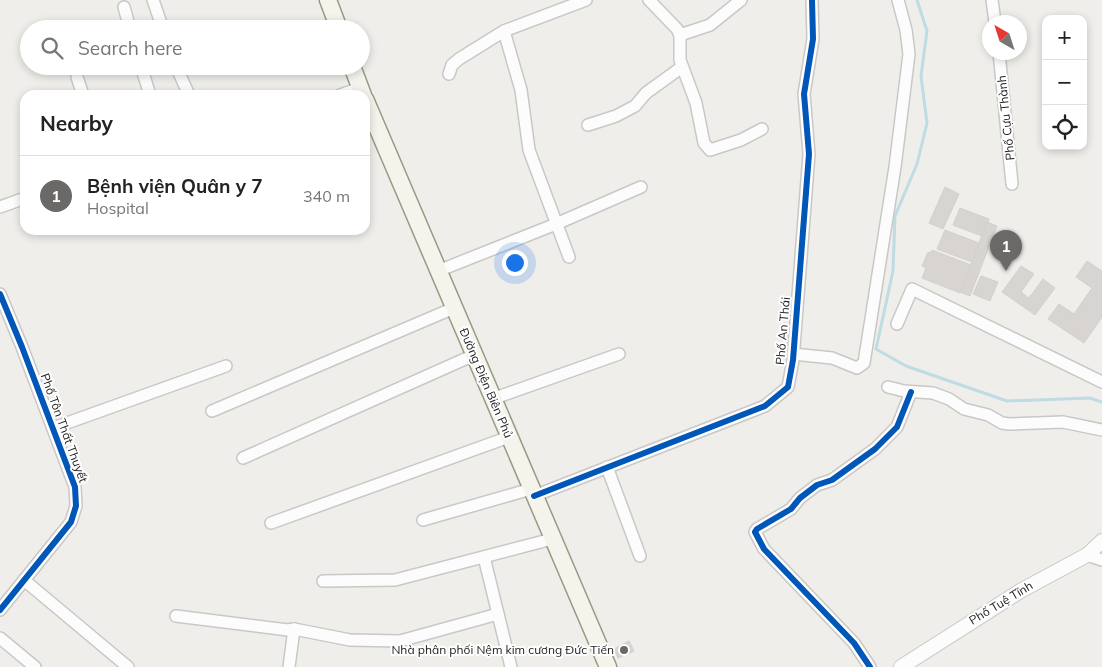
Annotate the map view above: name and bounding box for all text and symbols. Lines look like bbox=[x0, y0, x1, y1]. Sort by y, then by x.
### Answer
north arrow bbox=[982, 15, 1027, 60]
map controls bbox=[1042, 15, 1087, 150]
button: + bbox=[1042, 15, 1087, 60]
search box bbox=[20, 20, 370, 75]
icon: search bbox=[38, 34, 66, 62]
text: Search here bbox=[78, 36, 182, 60]
button: − bbox=[1042, 60, 1087, 105]
street label: Phố Cựu Thành bbox=[994, 75, 1017, 161]
button: locate bbox=[1042, 105, 1087, 150]
text: Nearby bbox=[40, 110, 113, 136]
text: Bệnh viện Quân y 7 bbox=[87, 174, 263, 198]
text: 1 bbox=[51, 186, 61, 206]
text: 340 m bbox=[303, 186, 350, 206]
text: Hospital bbox=[87, 198, 149, 218]
pin: 1 bbox=[990, 230, 1022, 271]
your location bbox=[502, 250, 528, 276]
street label: Phố An Thái bbox=[772, 296, 793, 366]
street label: Đường Điện Biên Phủ bbox=[456, 325, 516, 440]
street label: Phố Tôn Thất Thuyết bbox=[38, 371, 91, 485]
street label: Phố Tuệ Tĩnh bbox=[966, 578, 1035, 628]
place label: Nhà phân phối Nệm kim cương Đức Tiến bbox=[391, 642, 614, 657]
marker: Nhà phân phối Nệm kim cương Đức Tiến bbox=[618, 644, 630, 656]

